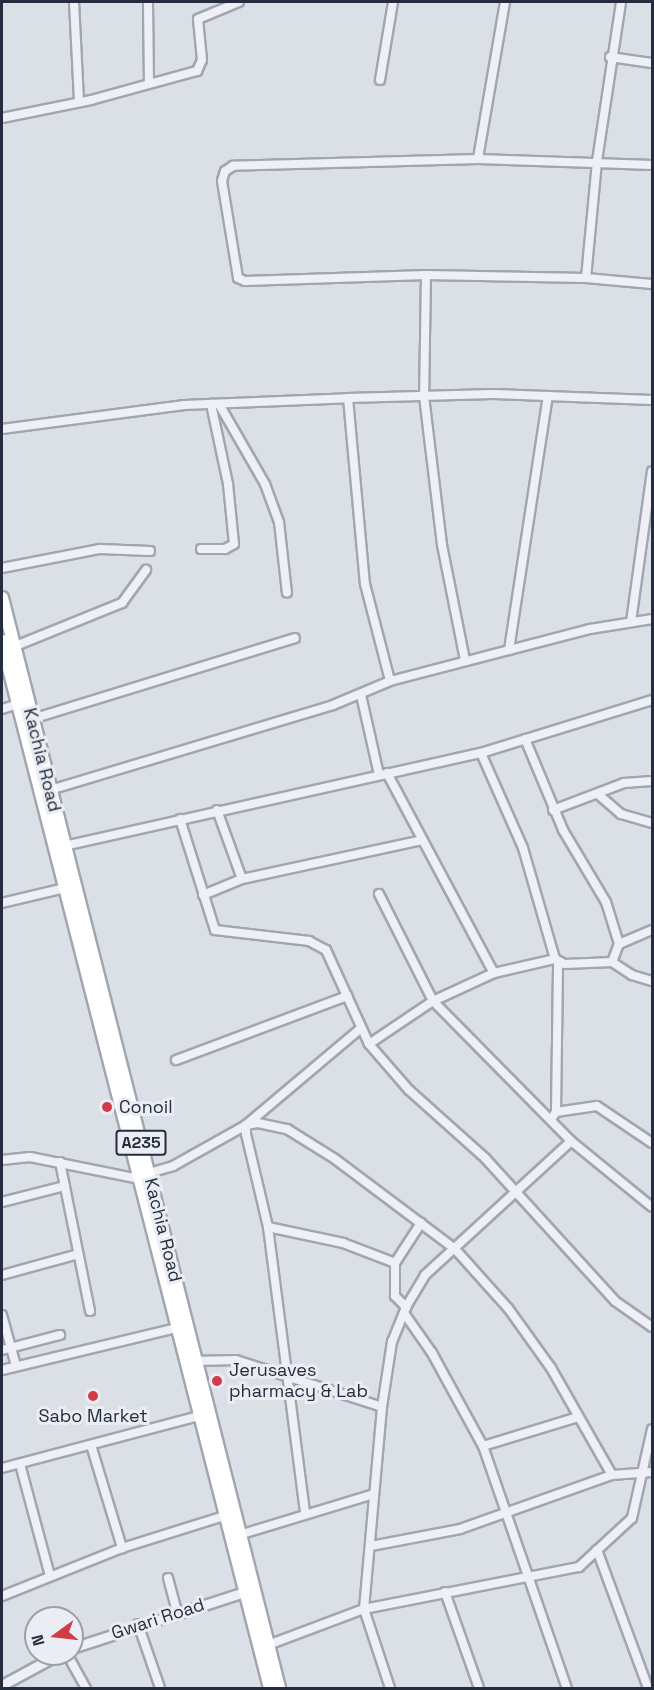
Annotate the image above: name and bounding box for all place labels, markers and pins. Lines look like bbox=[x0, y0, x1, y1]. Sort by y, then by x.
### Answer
place label: Conoil bbox=[119, 1096, 173, 1118]
marker: Conoil bbox=[100, 1100, 114, 1114]
place label: Jerusaves pharmacy & Lab bbox=[229, 1360, 368, 1402]
marker: Jerusaves pharmacy & Lab bbox=[210, 1374, 224, 1388]
marker: Sabo Market bbox=[86, 1389, 100, 1403]
place label: Sabo Market bbox=[38, 1405, 148, 1427]

